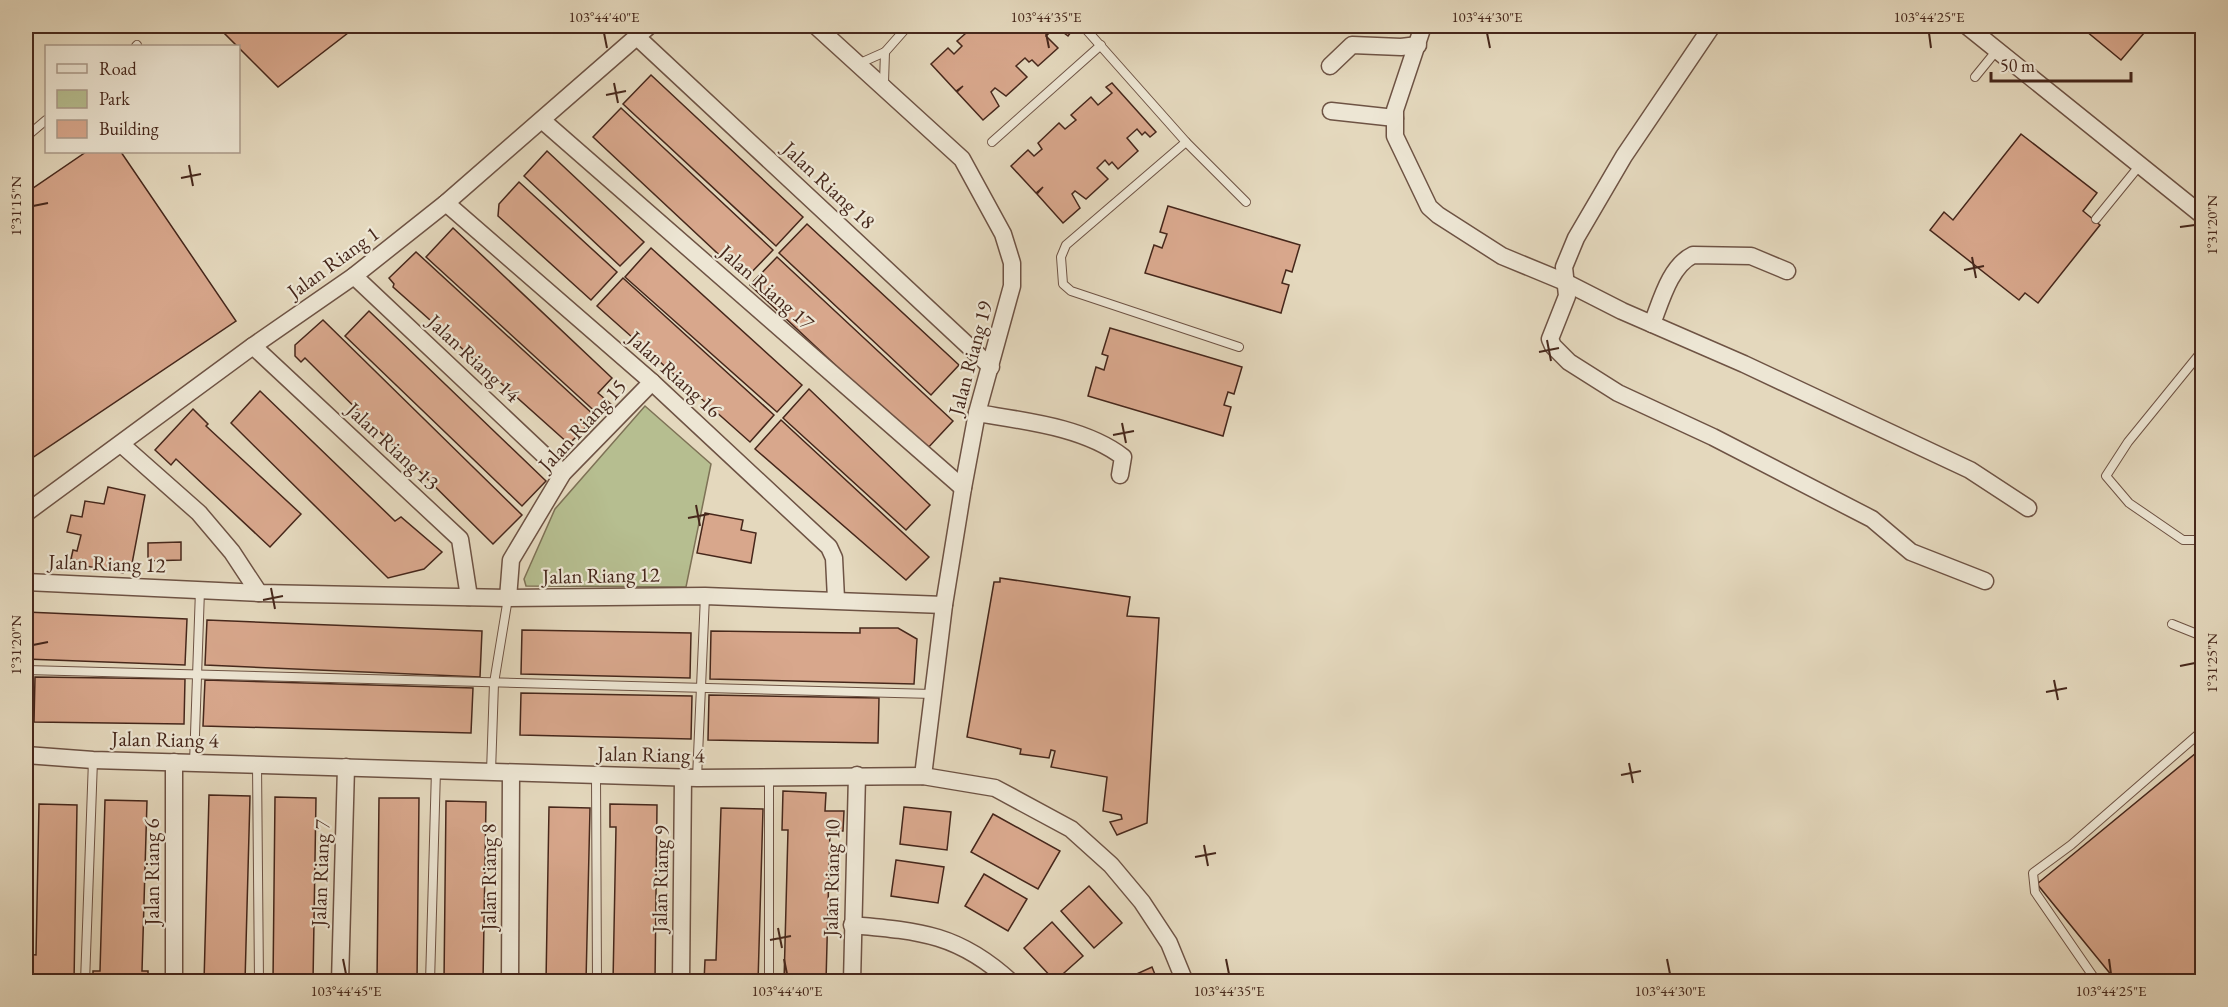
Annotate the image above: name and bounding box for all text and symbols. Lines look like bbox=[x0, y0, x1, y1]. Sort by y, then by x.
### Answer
text: 103°44'40"E bbox=[568, 7, 640, 26]
text: 103°44'35"E bbox=[1010, 7, 1082, 26]
text: 103°44'30"E bbox=[1451, 7, 1523, 26]
text: 103°44'25"E bbox=[1893, 7, 1965, 26]
legend bbox=[45, 45, 240, 153]
scale bar bbox=[1991, 45, 2130, 83]
text: 50 m bbox=[2000, 54, 2035, 77]
text: Road bbox=[99, 57, 138, 80]
text: Park bbox=[99, 87, 130, 110]
text: Building bbox=[99, 117, 159, 140]
street label: Jalan Riang 18 bbox=[775, 134, 881, 235]
text: 1°31'15"N bbox=[6, 176, 25, 236]
text: 1°31'20"N bbox=[2202, 195, 2221, 255]
street label: Jalan Riang 1 bbox=[280, 220, 384, 306]
street label: Jalan Riang 17 bbox=[712, 237, 821, 336]
street label: Jalan Riang 19 bbox=[941, 298, 998, 420]
street label: Jalan Riang 14 bbox=[420, 307, 527, 408]
street label: Jalan Riang 16 bbox=[621, 323, 728, 423]
street label: Jalan Riang 15 bbox=[531, 373, 632, 479]
street label: Jalan Riang 13 bbox=[339, 395, 445, 496]
street label: Jalan Riang 12 bbox=[46, 547, 166, 579]
street label: Jalan Riang 12 bbox=[540, 560, 660, 590]
text: 1°31'20"N bbox=[6, 615, 25, 675]
text: 1°31'25"N bbox=[2202, 633, 2221, 693]
street label: Jalan Riang 4 bbox=[109, 725, 220, 753]
street label: Jalan Riang 4 bbox=[595, 740, 706, 768]
street label: Jalan Riang 6 bbox=[138, 818, 165, 928]
street label: Jalan Riang 7 bbox=[305, 818, 335, 929]
street label: Jalan Riang 10 bbox=[816, 819, 846, 939]
street label: Jalan Riang 8 bbox=[475, 823, 502, 933]
street label: Jalan Riang 9 bbox=[646, 825, 674, 935]
text: 103°44'45"E bbox=[310, 981, 382, 1000]
text: 103°44'40"E bbox=[751, 981, 823, 1000]
text: 103°44'35"E bbox=[1193, 981, 1265, 1000]
text: 103°44'30"E bbox=[1634, 981, 1706, 1000]
text: 103°44'25"E bbox=[2075, 981, 2147, 1000]

